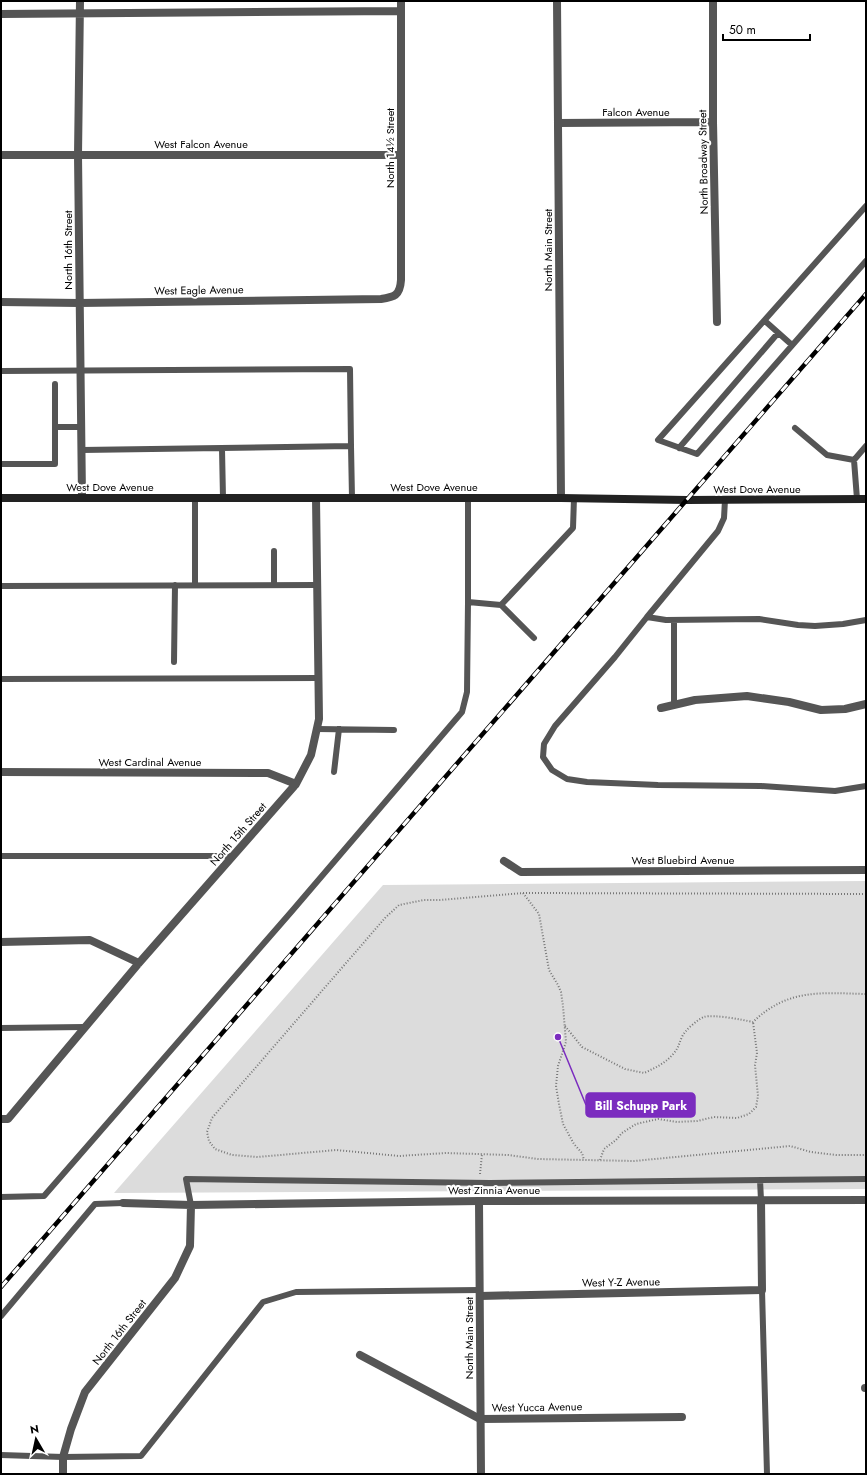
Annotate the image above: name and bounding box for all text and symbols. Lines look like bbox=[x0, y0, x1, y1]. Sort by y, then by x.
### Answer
scale bar bbox=[723, 16, 810, 42]
text: 50 m bbox=[729, 21, 756, 39]
street label: Falcon Avenue bbox=[602, 104, 670, 120]
street label: North 14½ Street bbox=[382, 108, 398, 188]
street label: North Broadway Street bbox=[694, 109, 712, 214]
street label: West Falcon Avenue bbox=[154, 136, 248, 152]
street label: North Main Street bbox=[540, 208, 556, 291]
street label: North 16th Street bbox=[60, 210, 76, 290]
street label: West Eagle Avenue bbox=[154, 281, 244, 299]
street label: West Dove Avenue bbox=[66, 479, 154, 495]
street label: West Dove Avenue bbox=[390, 479, 478, 495]
street label: West Dove Avenue bbox=[713, 481, 801, 497]
street label: West Cardinal Avenue bbox=[99, 754, 202, 770]
street label: North 15th Street bbox=[206, 799, 270, 869]
street label: West Bluebird Avenue bbox=[632, 852, 735, 868]
callout: Bill Schupp Park bbox=[586, 1093, 695, 1117]
text: Bill Schupp Park bbox=[595, 1097, 687, 1115]
street label: West Zinnia Avenue bbox=[448, 1182, 540, 1198]
street label: West Y-Z Avenue bbox=[582, 1273, 661, 1291]
street label: North 16th Street bbox=[88, 1296, 150, 1368]
street label: North Main Street bbox=[461, 1296, 477, 1379]
street label: West Yucca Avenue bbox=[492, 1398, 583, 1416]
north arrow bbox=[16, 1419, 56, 1459]
text: N bbox=[29, 1421, 40, 1438]

